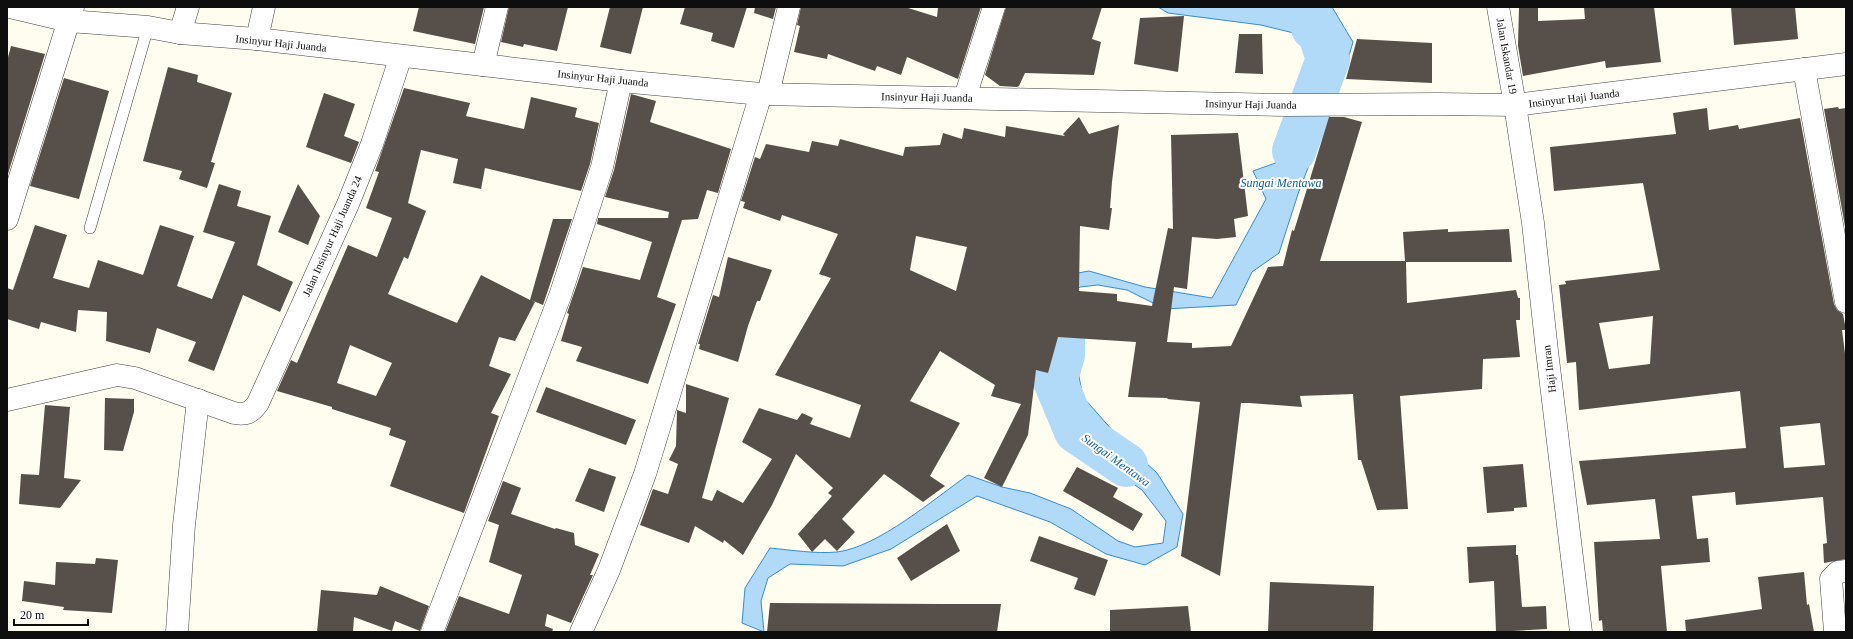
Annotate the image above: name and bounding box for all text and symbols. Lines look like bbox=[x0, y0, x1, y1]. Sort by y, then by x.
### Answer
street label: Jalan Iskandar 19 bbox=[1494, 17, 1520, 95]
street label: Insinyur Haji Juanda bbox=[235, 32, 327, 54]
street label: Insinyur Haji Juanda bbox=[557, 67, 649, 89]
street label: Insinyur Haji Juanda bbox=[1528, 86, 1620, 110]
street label: Insinyur Haji Juanda bbox=[881, 90, 973, 104]
street label: Insinyur Haji Juanda bbox=[1205, 97, 1297, 111]
street label: Jalan Insinyur Haji Juanda 24 bbox=[300, 173, 364, 298]
water label: Sungai Mentawa bbox=[1241, 176, 1322, 190]
street label: Haji Imran bbox=[1540, 344, 1558, 394]
water label: Sungai Mentawa bbox=[1079, 431, 1153, 489]
scale bar bbox=[14, 601, 88, 627]
text: 20 m bbox=[20, 608, 45, 622]

